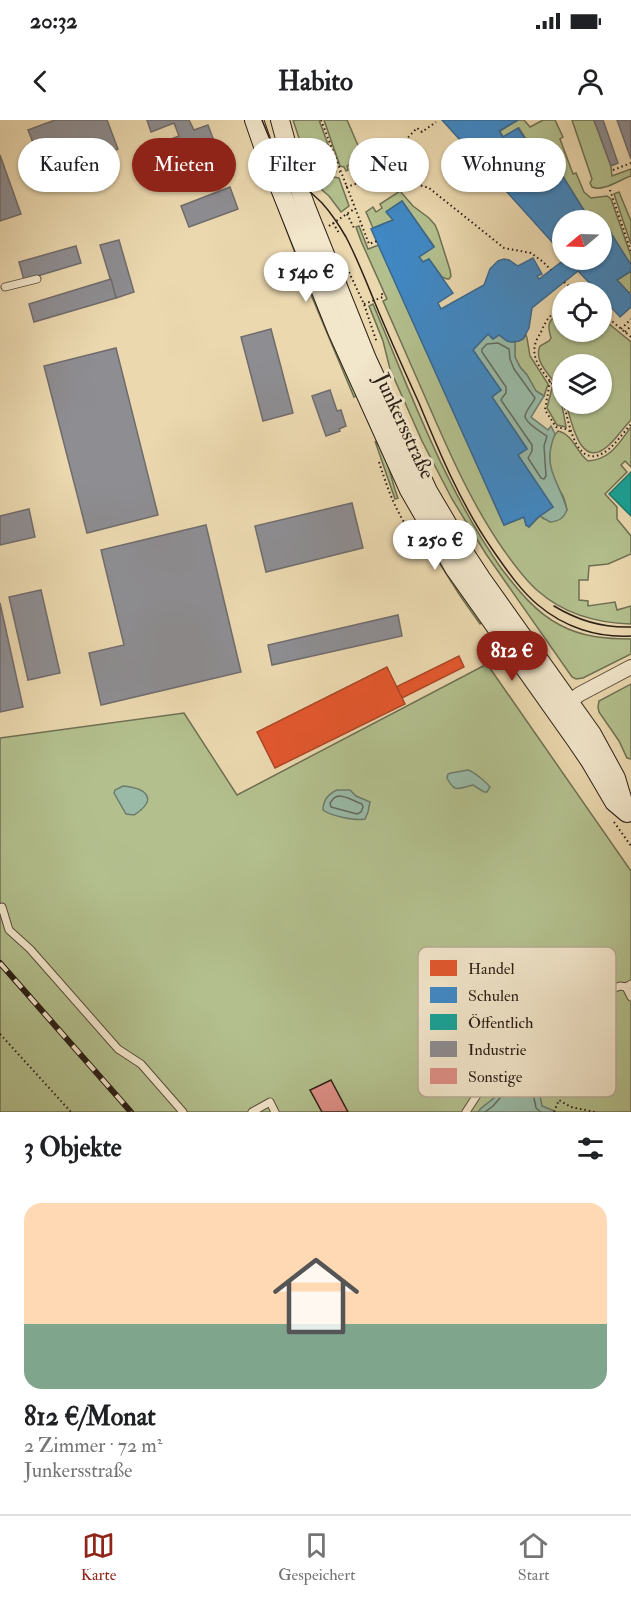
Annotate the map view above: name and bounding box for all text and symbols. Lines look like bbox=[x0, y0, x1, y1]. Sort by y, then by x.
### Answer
text: 20:32 bbox=[30, 7, 77, 35]
icon: back bbox=[24, 65, 57, 98]
text: Habito bbox=[278, 65, 353, 98]
icon: person bbox=[574, 65, 607, 98]
chip: Kaufen bbox=[18, 138, 120, 192]
chip: Mieten bbox=[132, 138, 236, 192]
chip: Filter bbox=[248, 138, 337, 192]
chip: Neu bbox=[349, 138, 429, 192]
chip: Wohnung bbox=[441, 138, 566, 192]
north arrow bbox=[552, 210, 612, 270]
map controls bbox=[552, 210, 612, 414]
pin: 1 540 € bbox=[251, 252, 361, 303]
text: 1 540 € bbox=[278, 259, 334, 284]
button: locate bbox=[552, 282, 612, 342]
button: layers bbox=[552, 354, 612, 414]
street label: Junkersstraße bbox=[368, 368, 441, 484]
pin: 1 250 € bbox=[380, 520, 490, 571]
text: 1 250 € bbox=[407, 527, 463, 552]
pin: 812 € bbox=[470, 631, 554, 682]
text: 812 € bbox=[491, 638, 533, 663]
legend bbox=[418, 947, 616, 1097]
text: Handel bbox=[468, 959, 515, 979]
text: Schulen bbox=[468, 986, 519, 1006]
text: Öffentlich bbox=[468, 1013, 534, 1033]
text: Industrie bbox=[468, 1040, 527, 1060]
text: Sonstige bbox=[468, 1067, 523, 1087]
text: 3 Objekte bbox=[24, 1132, 122, 1164]
icon: filters bbox=[574, 1132, 607, 1165]
icon: home bbox=[262, 1242, 370, 1350]
text: 812 €/Monat bbox=[24, 1401, 156, 1433]
text: 2 Zimmer · 72 m² bbox=[24, 1433, 162, 1458]
text: Junkersstraße bbox=[24, 1458, 132, 1483]
tab: Karte bbox=[81, 1529, 116, 1585]
tab: Gespeichert bbox=[278, 1529, 355, 1585]
tab: Start bbox=[517, 1529, 550, 1585]

